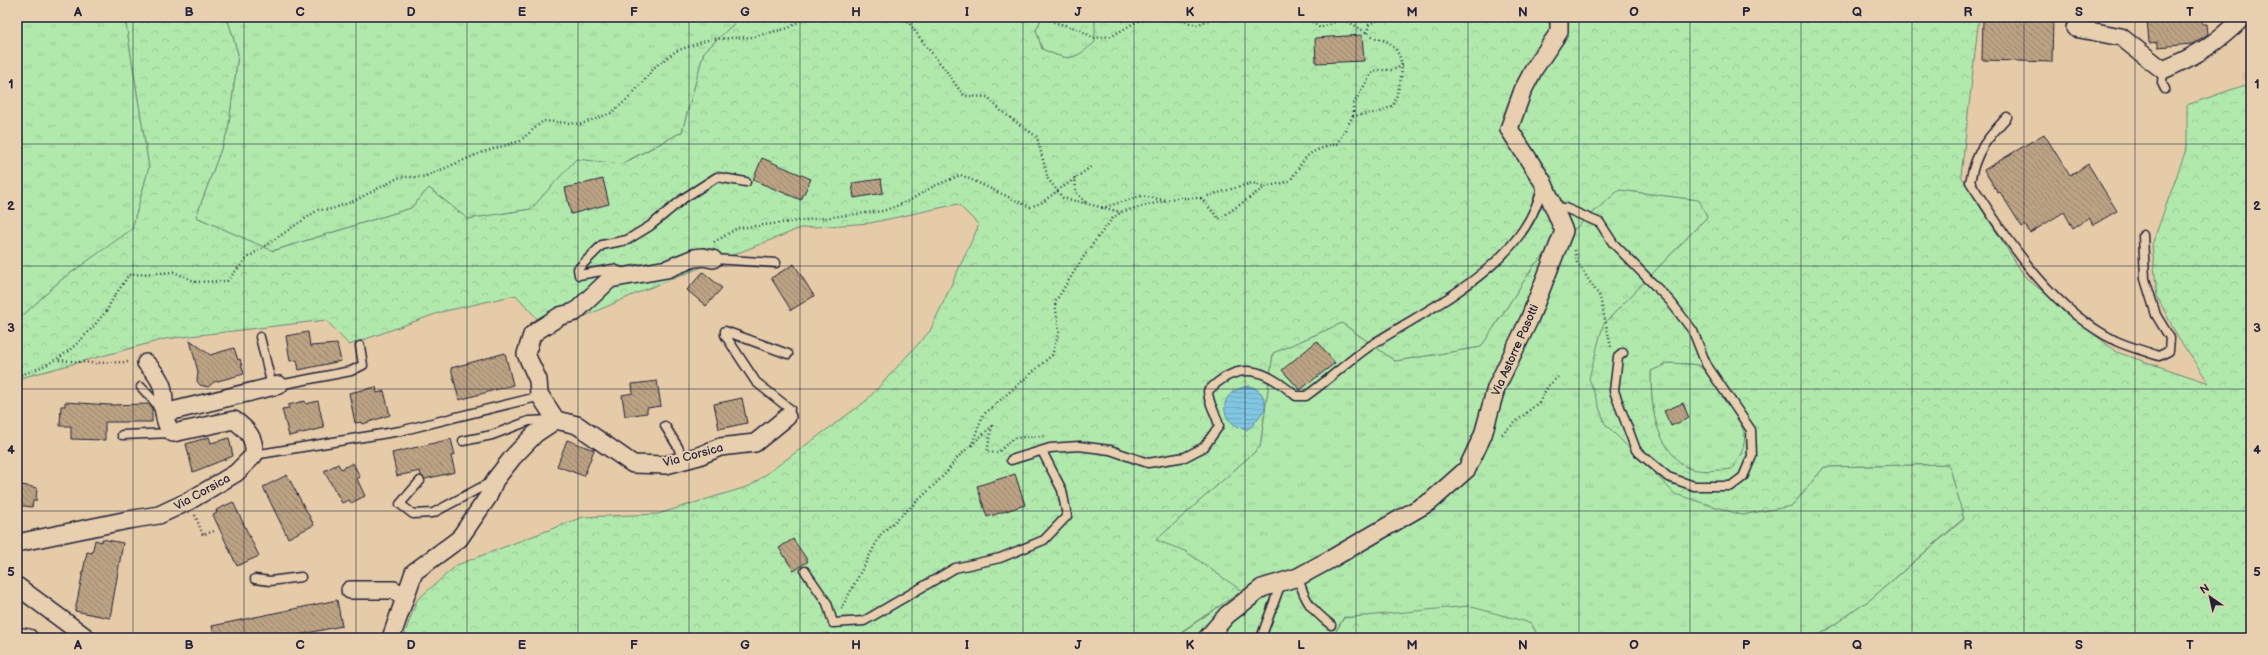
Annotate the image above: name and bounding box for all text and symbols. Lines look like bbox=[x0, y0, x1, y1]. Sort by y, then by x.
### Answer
text: A bbox=[73, 4, 82, 20]
text: B bbox=[184, 4, 194, 20]
text: C bbox=[295, 4, 305, 20]
text: D bbox=[406, 4, 416, 20]
text: E bbox=[518, 4, 527, 20]
text: F bbox=[630, 4, 638, 20]
text: G bbox=[740, 4, 750, 20]
text: H bbox=[851, 4, 861, 20]
text: I bbox=[965, 4, 969, 20]
text: J bbox=[1074, 4, 1082, 20]
text: K bbox=[1186, 4, 1195, 20]
text: L bbox=[1297, 4, 1305, 20]
text: M bbox=[1406, 4, 1418, 20]
text: N bbox=[1518, 4, 1528, 20]
text: O bbox=[1629, 4, 1639, 20]
text: P bbox=[1742, 4, 1751, 20]
text: Q bbox=[1852, 4, 1862, 20]
text: R bbox=[1964, 4, 1973, 20]
text: S bbox=[2075, 4, 2083, 20]
text: T bbox=[2186, 4, 2194, 20]
text: 1 bbox=[8, 76, 14, 92]
text: 1 bbox=[2254, 76, 2260, 92]
text: 2 bbox=[7, 198, 15, 214]
text: 2 bbox=[2253, 198, 2261, 214]
street label: Via Astorre Pasotti bbox=[1489, 302, 1542, 398]
text: 3 bbox=[7, 320, 15, 336]
text: 3 bbox=[2253, 320, 2261, 336]
street label: Via Corsica bbox=[661, 440, 725, 471]
text: 4 bbox=[7, 442, 15, 458]
text: 4 bbox=[2253, 442, 2261, 458]
street label: Via Corsica bbox=[172, 471, 233, 514]
text: 5 bbox=[7, 564, 15, 580]
text: 5 bbox=[2253, 564, 2261, 580]
north arrow bbox=[2190, 577, 2230, 617]
text: N bbox=[2198, 581, 2212, 597]
text: A bbox=[73, 637, 82, 653]
text: B bbox=[184, 637, 194, 653]
text: C bbox=[295, 637, 305, 653]
text: D bbox=[406, 637, 416, 653]
text: E bbox=[518, 637, 527, 653]
text: F bbox=[630, 637, 638, 653]
text: G bbox=[740, 637, 750, 653]
text: H bbox=[851, 637, 861, 653]
text: I bbox=[965, 637, 969, 653]
text: J bbox=[1074, 637, 1082, 653]
text: K bbox=[1186, 637, 1195, 653]
text: L bbox=[1297, 637, 1305, 653]
text: M bbox=[1406, 637, 1418, 653]
text: N bbox=[1518, 637, 1528, 653]
text: O bbox=[1629, 637, 1639, 653]
text: P bbox=[1742, 637, 1751, 653]
text: Q bbox=[1852, 637, 1862, 653]
text: R bbox=[1964, 637, 1973, 653]
text: S bbox=[2075, 637, 2083, 653]
text: T bbox=[2186, 637, 2194, 653]

